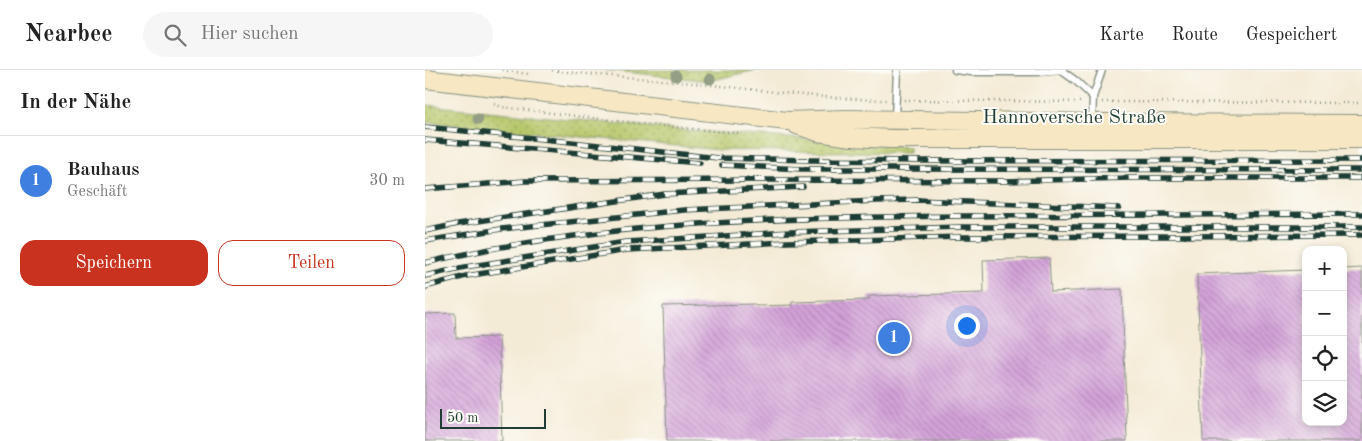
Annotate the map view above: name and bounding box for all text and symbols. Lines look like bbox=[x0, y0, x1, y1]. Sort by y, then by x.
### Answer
search box bbox=[143, 12, 493, 57]
icon: search bbox=[161, 21, 189, 49]
text: Nearbee bbox=[25, 23, 113, 47]
text: Hier suchen bbox=[201, 25, 299, 44]
text: Karte bbox=[1099, 26, 1144, 44]
text: Route bbox=[1172, 26, 1218, 44]
text: Gespeichert bbox=[1246, 26, 1337, 44]
text: In der Nähe bbox=[20, 92, 131, 113]
street label: Hannoversche Straße bbox=[982, 108, 1166, 128]
text: Bauhaus bbox=[67, 161, 140, 180]
text: 1 bbox=[31, 173, 41, 189]
text: 30 m bbox=[369, 173, 405, 189]
text: Geschäft bbox=[67, 184, 127, 200]
button: Speichern bbox=[20, 240, 208, 286]
button: Teilen bbox=[218, 240, 405, 286]
map controls bbox=[1302, 246, 1347, 426]
button: + bbox=[1302, 246, 1347, 291]
button: − bbox=[1302, 291, 1347, 336]
your location bbox=[954, 313, 980, 339]
pin: 1 bbox=[878, 319, 910, 357]
button: locate bbox=[1302, 336, 1347, 381]
button: layers bbox=[1302, 381, 1347, 426]
scale bar bbox=[440, 406, 546, 429]
text: 50 m bbox=[447, 411, 478, 425]

